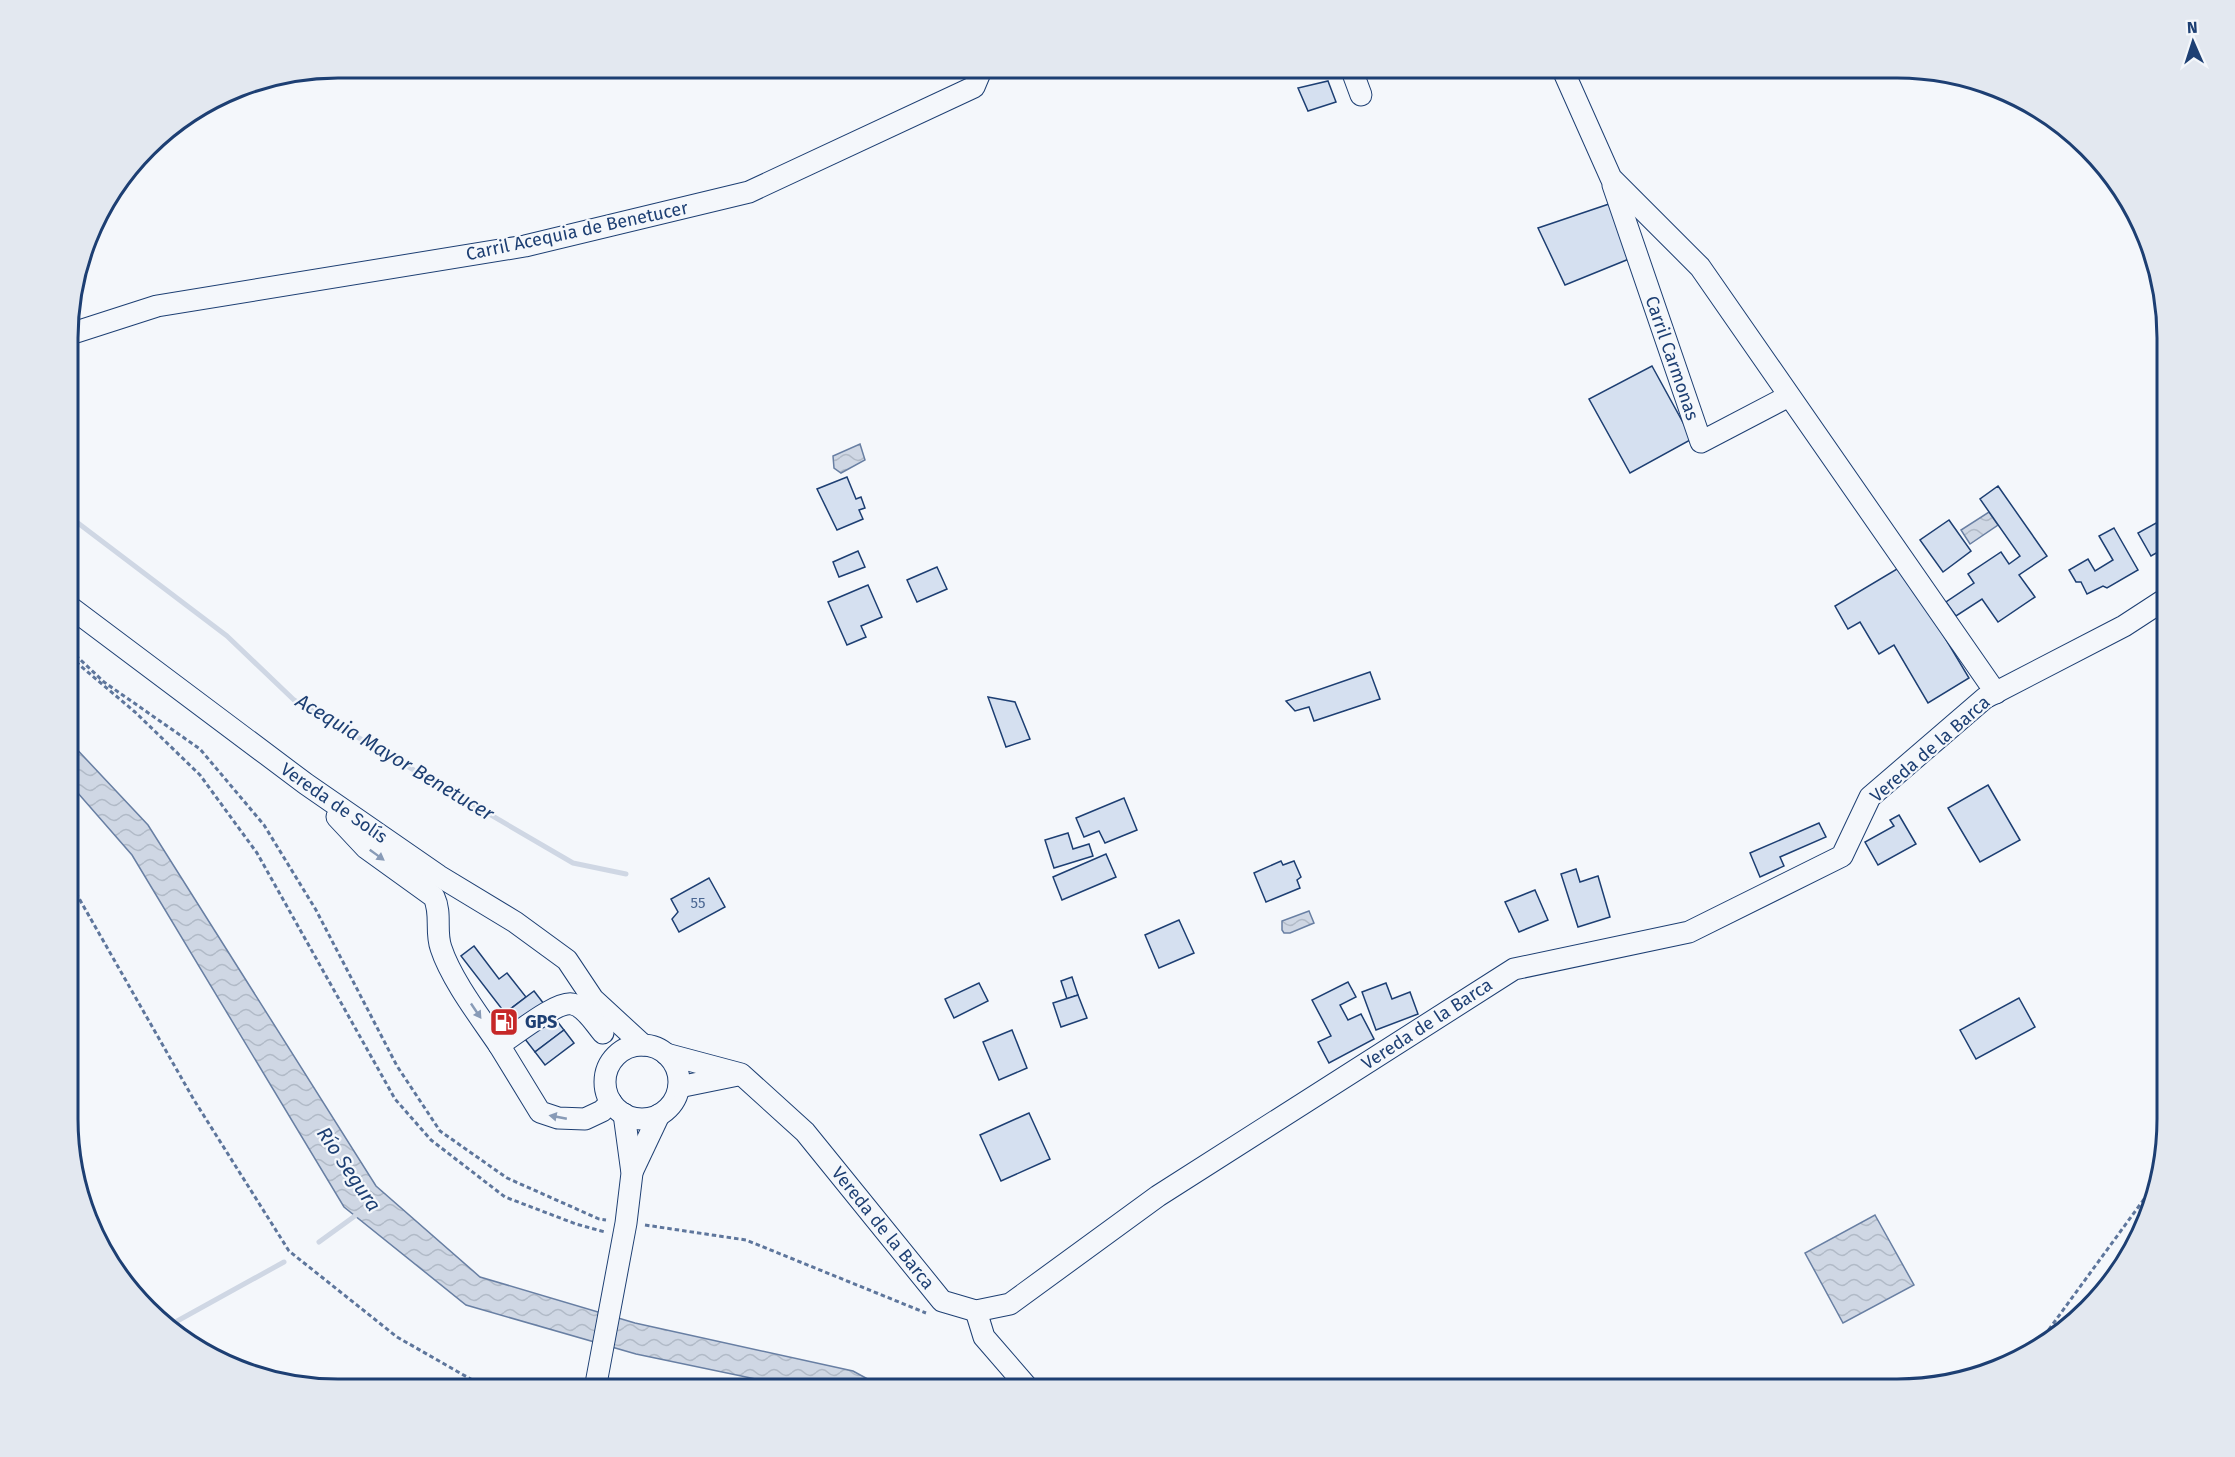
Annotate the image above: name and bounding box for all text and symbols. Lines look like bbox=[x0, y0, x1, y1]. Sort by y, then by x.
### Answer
north arrow bbox=[2163, 12, 2223, 72]
text: N bbox=[2186, 18, 2198, 37]
street label: Carril Acequia de Benetucer bbox=[464, 197, 690, 265]
street label: Carril Carmonas bbox=[1640, 293, 1704, 423]
water label: Acequia Mayor Benetucer bbox=[291, 688, 499, 826]
street label: Vereda de la Barca bbox=[1866, 691, 1994, 807]
street label: Vereda de Solís bbox=[276, 758, 392, 848]
one-way arrow bbox=[368, 849, 384, 861]
house number: 55 bbox=[691, 894, 705, 912]
street label: Vereda de la Barca bbox=[1358, 974, 1496, 1074]
one-way arrow bbox=[470, 1002, 481, 1019]
fuel station icon: GPS bbox=[488, 1006, 520, 1038]
place label: GPS bbox=[525, 1011, 557, 1033]
one-way arrow bbox=[548, 1112, 567, 1121]
water label: Río Segura bbox=[312, 1122, 386, 1216]
street label: Vereda de la Barca bbox=[827, 1162, 939, 1294]

